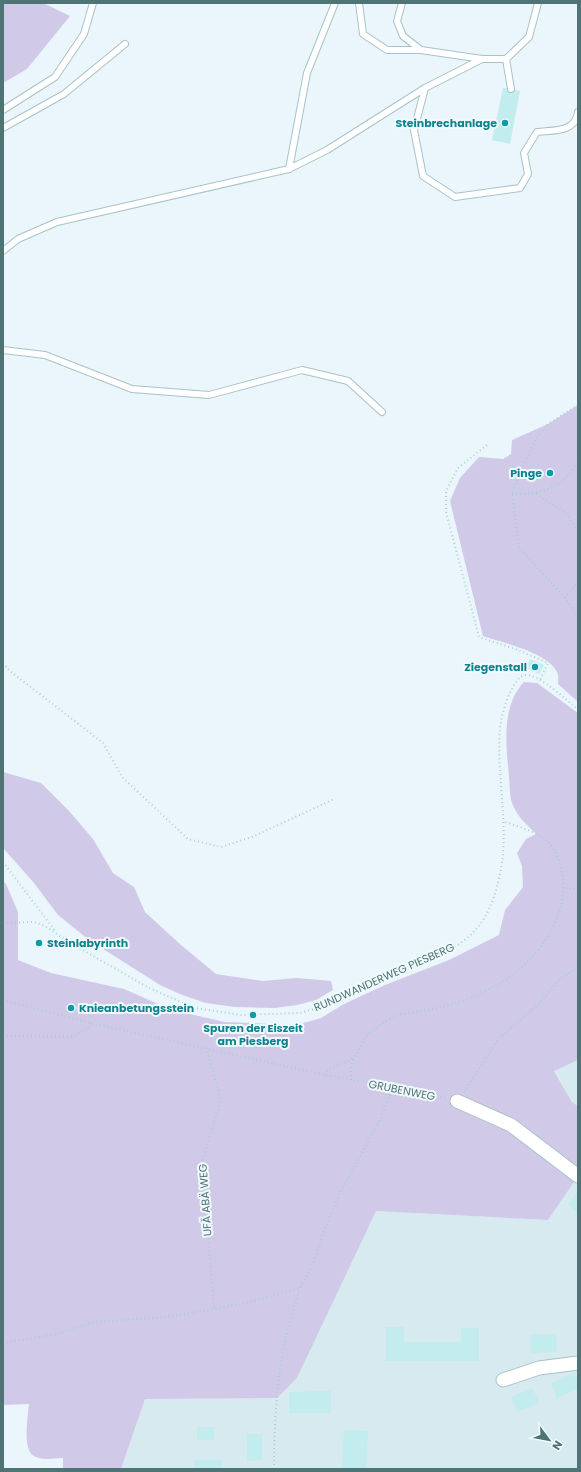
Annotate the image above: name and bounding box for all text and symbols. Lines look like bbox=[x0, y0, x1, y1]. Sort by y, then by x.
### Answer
place label: Steinbrechanlage bbox=[395, 115, 497, 131]
marker: Steinbrechanlage bbox=[500, 118, 510, 128]
place label: Pinge bbox=[510, 465, 542, 481]
marker: Pinge bbox=[545, 468, 555, 478]
place label: Ziegenstall bbox=[464, 659, 527, 675]
marker: Ziegenstall bbox=[530, 662, 540, 672]
place label: Steinlabyrinth bbox=[47, 935, 128, 951]
marker: Steinlabyrinth bbox=[34, 938, 44, 948]
street label: RUNDWANDERWEG PIESBERG bbox=[311, 939, 457, 1015]
place label: Knieanbetungsstein bbox=[79, 1000, 194, 1016]
marker: Knieanbetungsstein bbox=[66, 1003, 76, 1013]
marker: Spuren der Eiszeit am Piesberg bbox=[248, 1010, 258, 1020]
place label: Spuren der Eiszeit am Piesberg bbox=[203, 1020, 303, 1049]
street label: GRUBENWEG bbox=[367, 1076, 437, 1104]
street label: UFÄ ABÄ WEG bbox=[194, 1163, 216, 1237]
north arrow bbox=[529, 1420, 569, 1460]
text: N bbox=[549, 1438, 566, 1453]

